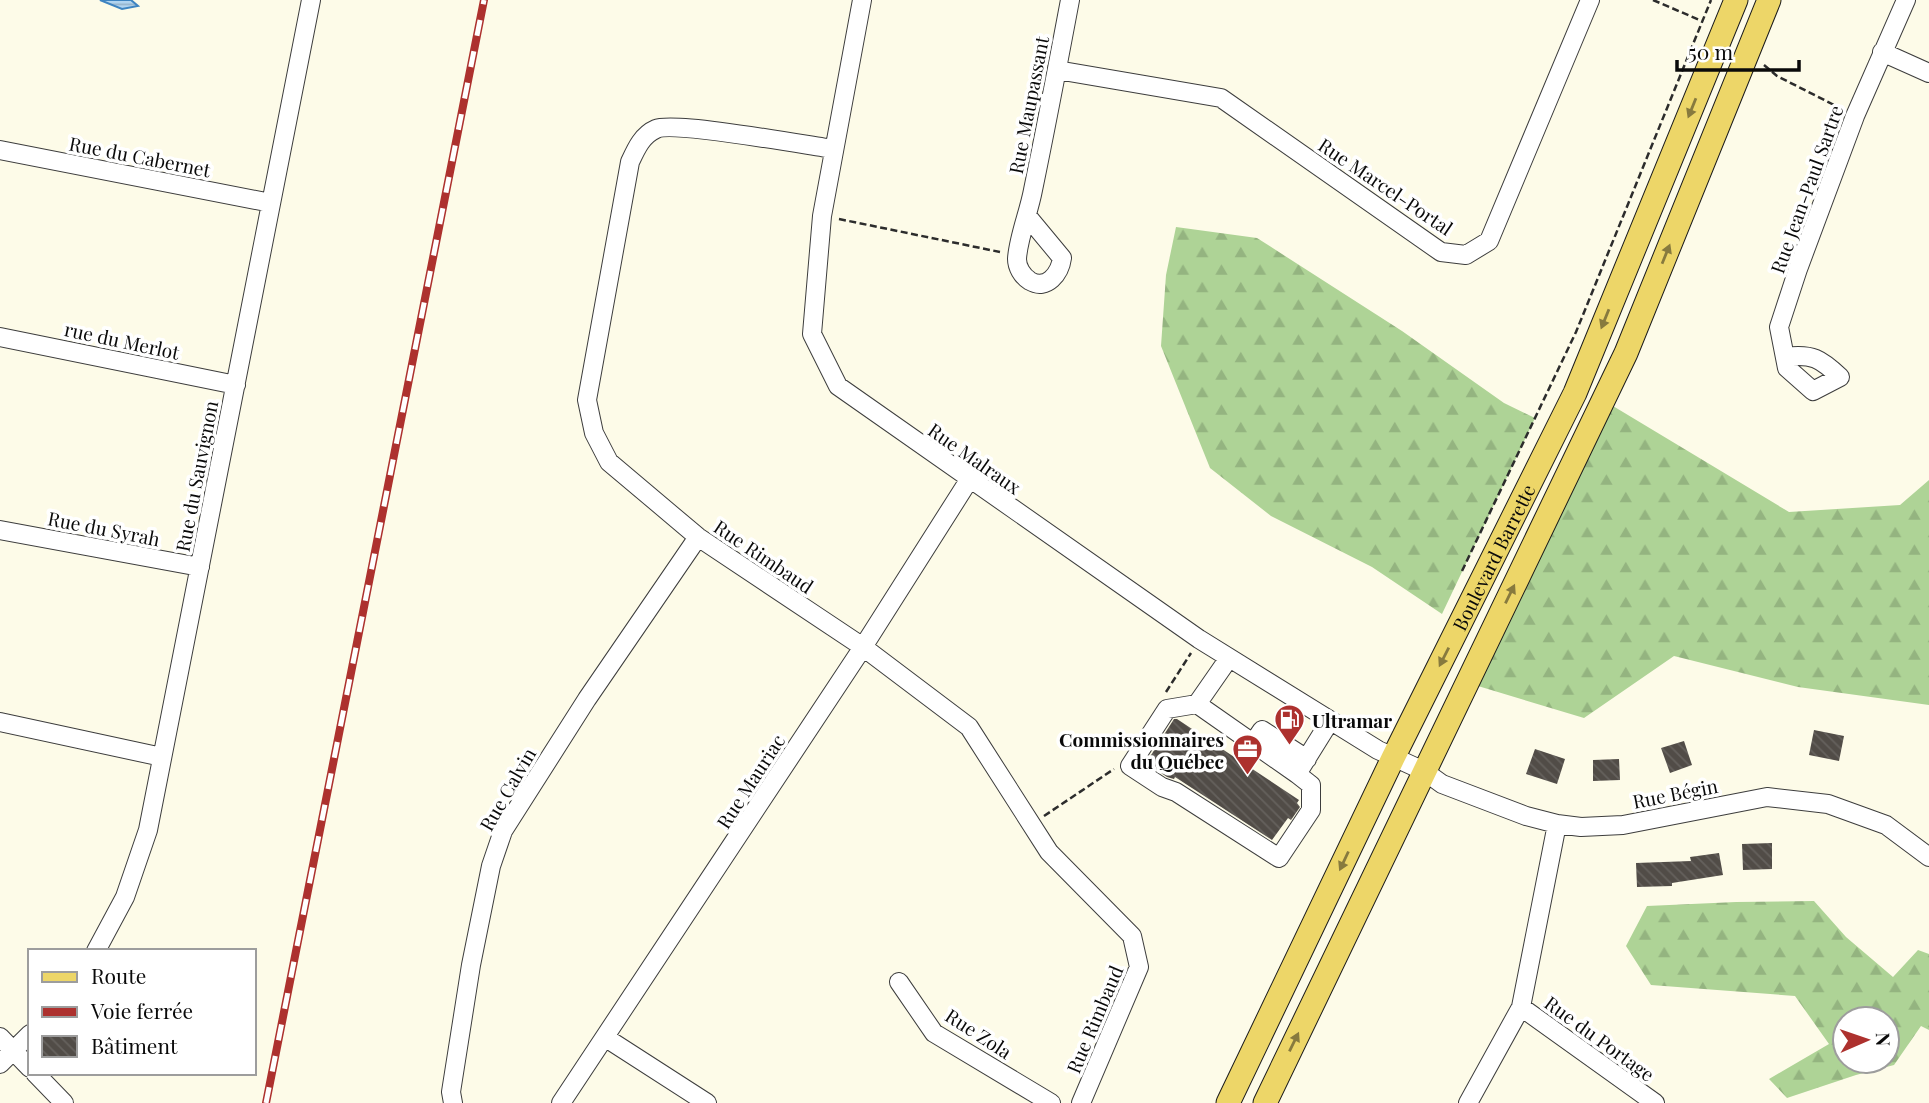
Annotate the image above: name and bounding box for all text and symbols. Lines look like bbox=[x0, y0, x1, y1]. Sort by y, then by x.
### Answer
scale bar bbox=[1677, 28, 1800, 72]
street label: Rue Maupassant bbox=[1002, 34, 1054, 176]
text: 50 m bbox=[1688, 37, 1734, 65]
one-way arrow bbox=[1686, 98, 1697, 119]
street label: Rue Jean-Paul Sartre bbox=[1763, 101, 1849, 277]
street label: Rue du Cabernet bbox=[67, 130, 213, 183]
street label: Rue Marcel-Portal bbox=[1314, 131, 1459, 241]
one-way arrow bbox=[1661, 243, 1672, 264]
one-way arrow bbox=[1600, 309, 1611, 330]
street label: rue du Merlot bbox=[62, 315, 182, 365]
street label: Rue du Sauvignon bbox=[169, 398, 224, 554]
street label: Rue Malraux bbox=[923, 416, 1027, 500]
street label: Boulevard Barrette bbox=[1446, 479, 1541, 635]
street label: Rue du Syrah bbox=[46, 504, 162, 552]
street label: Rue Rimbaud bbox=[709, 513, 819, 599]
one-way arrow bbox=[1505, 584, 1516, 604]
one-way arrow bbox=[1439, 647, 1450, 667]
fuel station icon: Ultramar bbox=[1272, 703, 1306, 747]
place label: Ultramar bbox=[1312, 707, 1392, 733]
place label: Commissionnaires du Québec bbox=[1059, 726, 1224, 774]
street label: Rue Mauriac bbox=[710, 729, 790, 833]
office icon: Commissionnaires du Québec bbox=[1230, 733, 1264, 777]
street label: Rue Calvin bbox=[473, 742, 542, 835]
street label: Rue Bégin bbox=[1630, 772, 1720, 814]
one-way arrow bbox=[1338, 851, 1350, 871]
legend bbox=[28, 949, 256, 1075]
text: Route bbox=[91, 961, 146, 989]
street label: Rue Rimbaud bbox=[1060, 961, 1128, 1077]
street label: Rue du Portage bbox=[1540, 989, 1660, 1087]
text: Voie ferrée bbox=[90, 996, 193, 1024]
street label: Rue Zola bbox=[941, 1002, 1018, 1064]
north arrow bbox=[1831, 1005, 1901, 1075]
text: Bâtiment bbox=[91, 1031, 178, 1059]
one-way arrow bbox=[1289, 1032, 1300, 1052]
text: N bbox=[1871, 1032, 1897, 1047]

